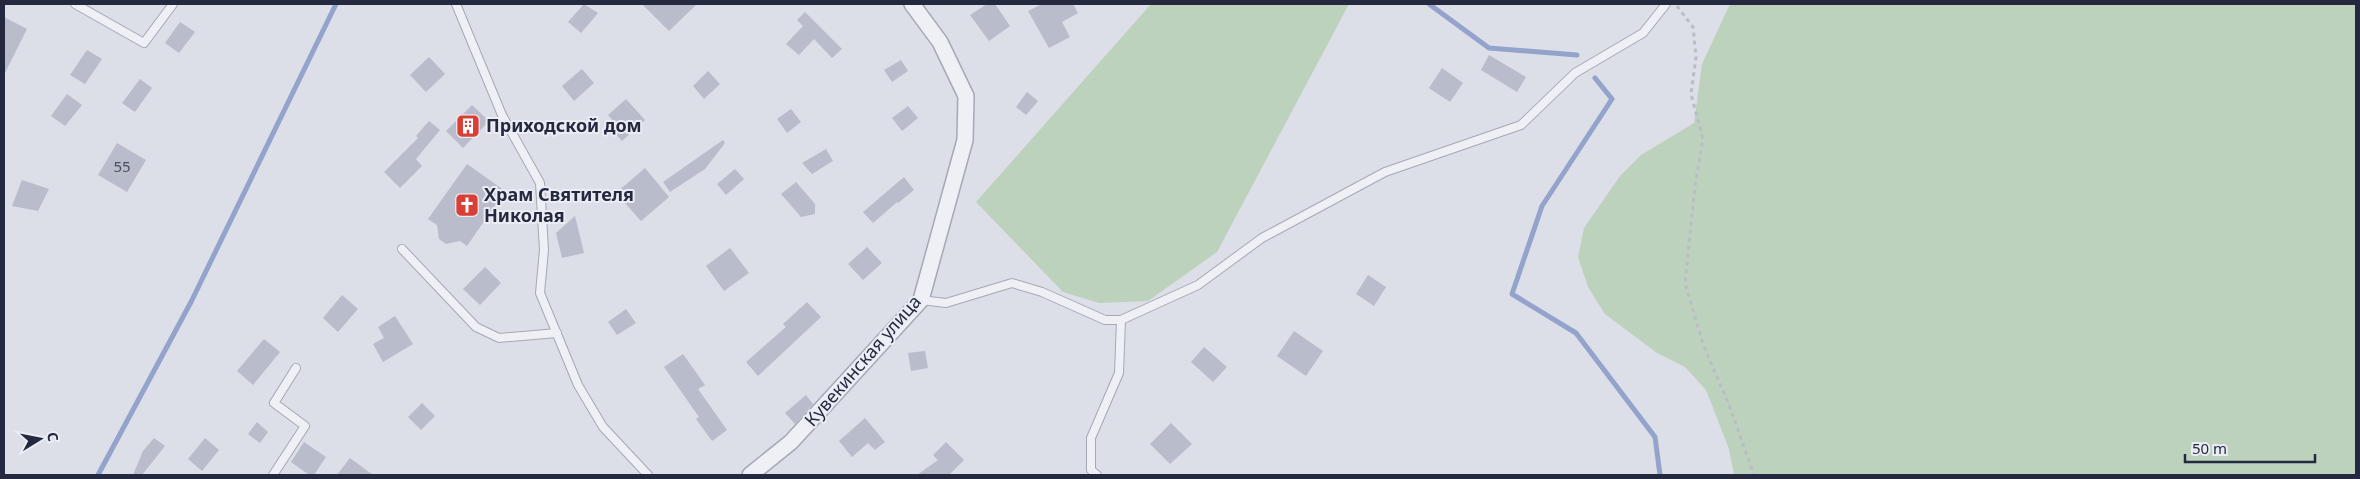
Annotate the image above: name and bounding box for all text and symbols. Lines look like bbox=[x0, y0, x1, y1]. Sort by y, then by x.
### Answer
building icon: Приходской дом bbox=[455, 113, 481, 139]
place label: Приходской дом bbox=[486, 113, 642, 137]
house number: 55 bbox=[113, 156, 131, 176]
place label: Храм Святителя Николая bbox=[484, 182, 634, 227]
church icon: Храм Святителя Николая bbox=[454, 192, 480, 218]
street label: Кувекинская улица bbox=[799, 290, 926, 431]
north arrow bbox=[15, 414, 65, 464]
text: С bbox=[43, 431, 63, 443]
scale bar bbox=[2185, 432, 2315, 464]
text: 50 m bbox=[2192, 438, 2227, 458]

